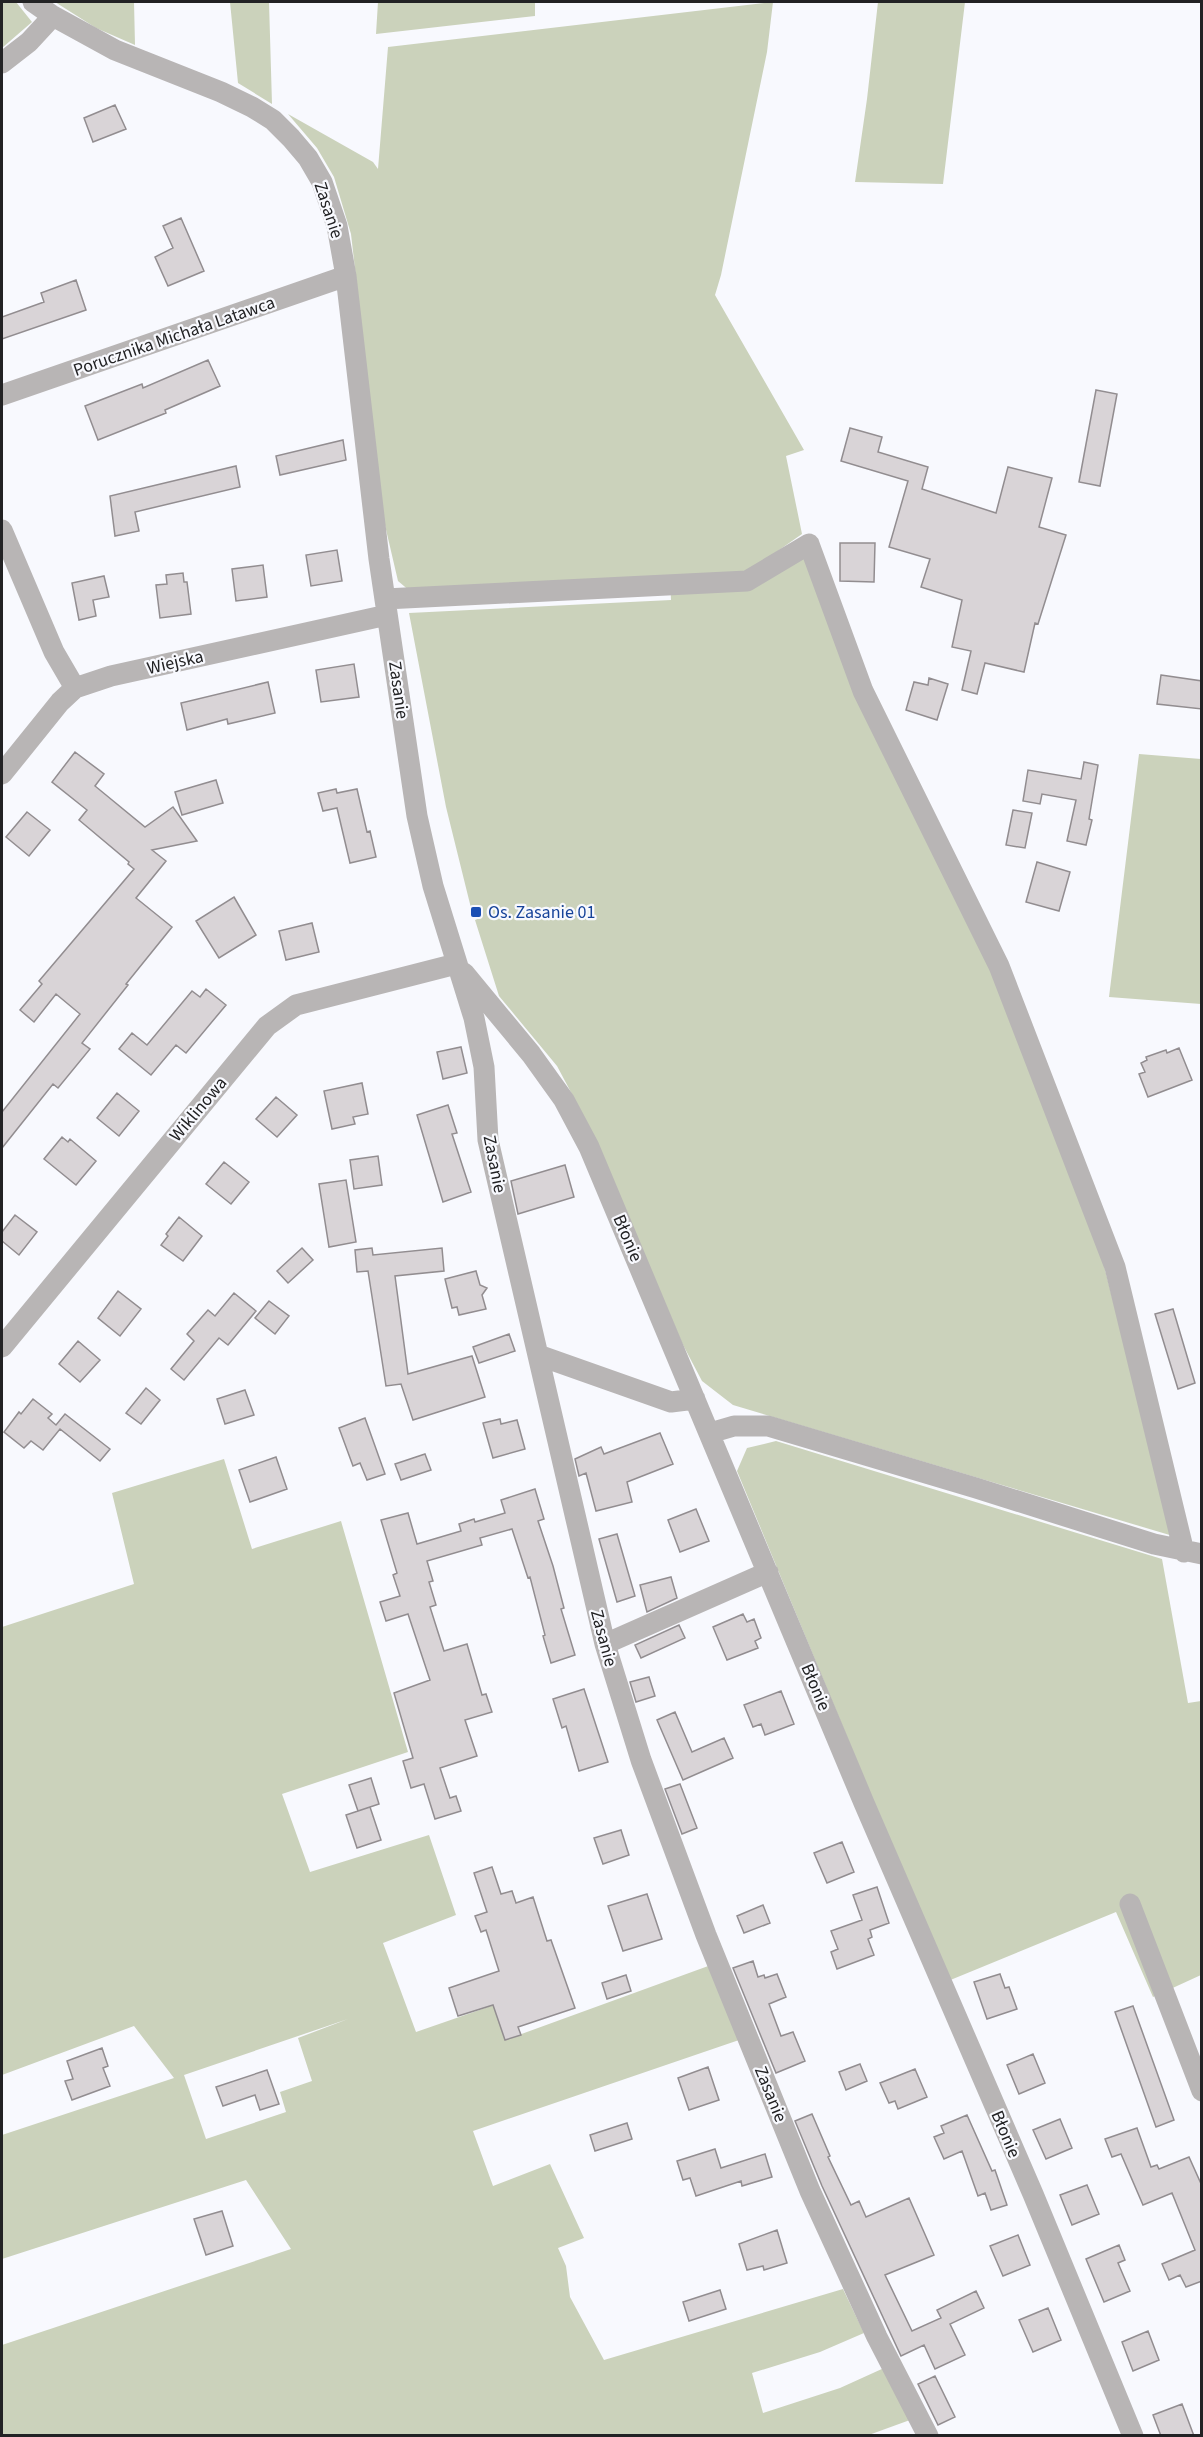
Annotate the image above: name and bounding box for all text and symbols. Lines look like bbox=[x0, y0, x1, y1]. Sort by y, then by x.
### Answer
street label: Zasanie bbox=[308, 179, 349, 242]
street label: Porucznika Michała Latawca bbox=[70, 290, 278, 383]
street label: Wiejska bbox=[144, 644, 206, 681]
street label: Zasanie bbox=[382, 659, 415, 721]
place label: Os. Zasanie 01 bbox=[488, 900, 595, 925]
marker: Os. Zasanie 01 bbox=[469, 905, 483, 919]
street label: Wiklinowa bbox=[164, 1071, 233, 1147]
street label: Zasanie bbox=[477, 1133, 512, 1195]
street label: Błonie bbox=[606, 1211, 649, 1266]
street label: Zasanie bbox=[584, 1607, 623, 1670]
street label: Błonie bbox=[794, 1660, 837, 1715]
street label: Zasanie bbox=[748, 2062, 793, 2126]
street label: Błonie bbox=[984, 2107, 1027, 2162]

